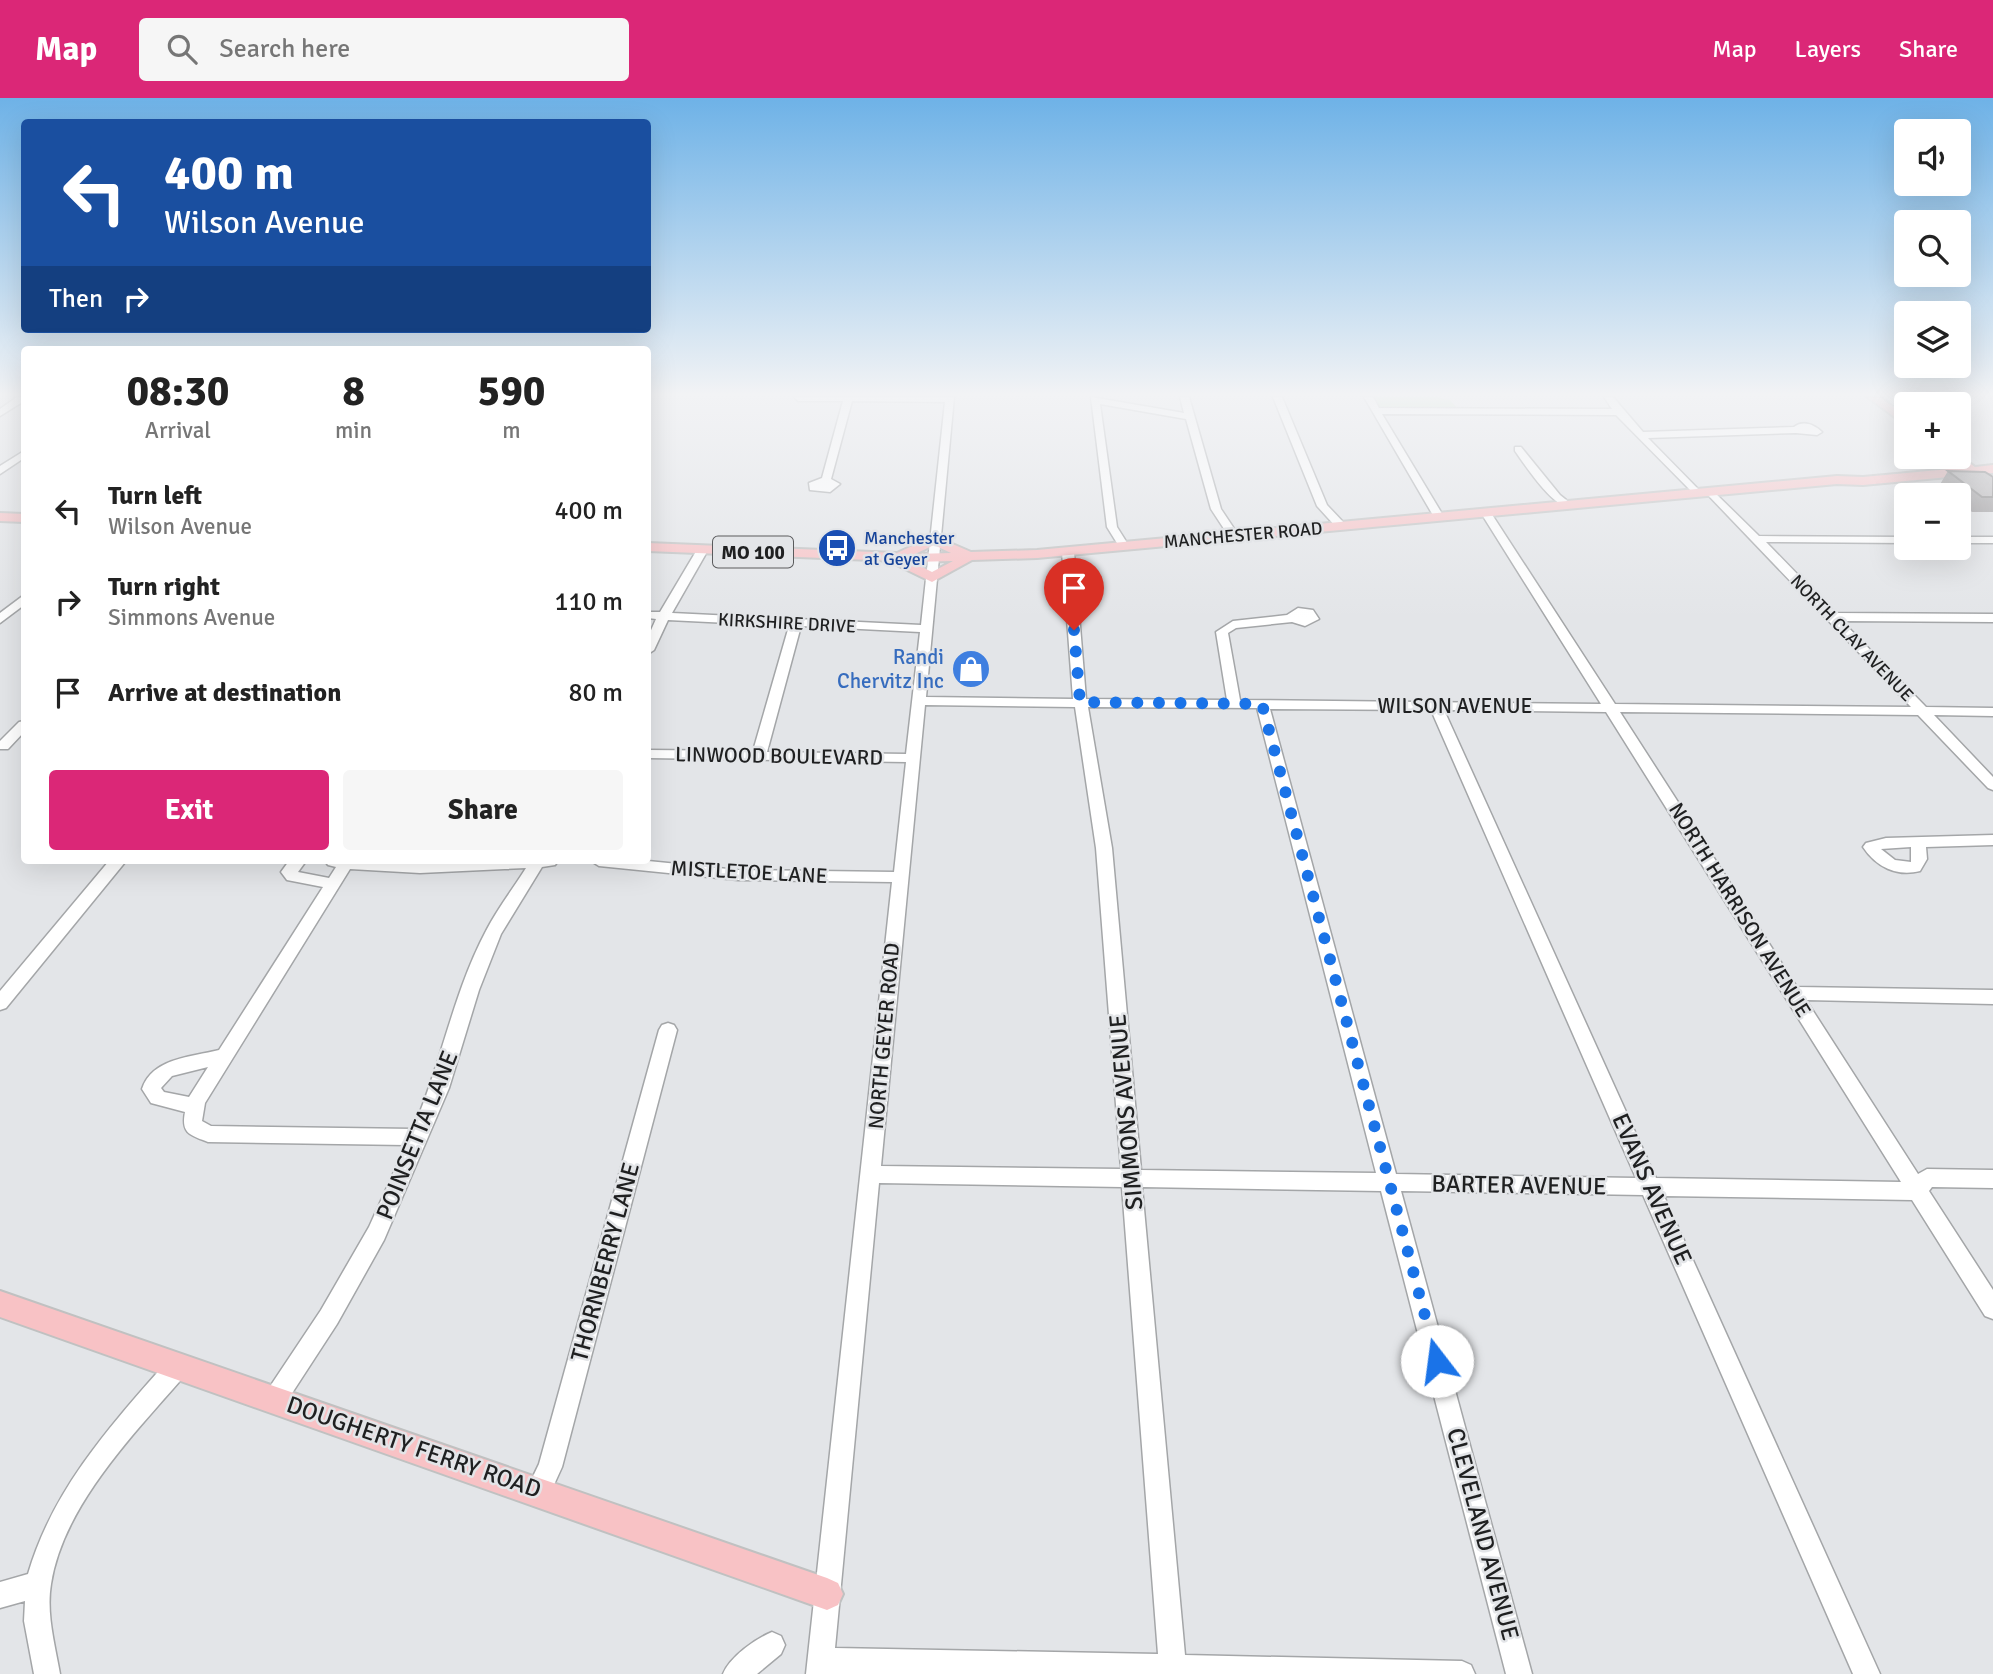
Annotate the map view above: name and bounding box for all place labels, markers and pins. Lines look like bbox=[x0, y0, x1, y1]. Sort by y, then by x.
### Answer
bus stop icon: Manchester at Geyer bbox=[816, 527, 858, 569]
place label: Manchester at Geyer bbox=[864, 527, 955, 570]
pin bbox=[1044, 558, 1104, 630]
place label: Randi Chervitz Inc bbox=[837, 644, 944, 694]
shop icon: Randi Chervitz Inc bbox=[950, 648, 992, 690]

